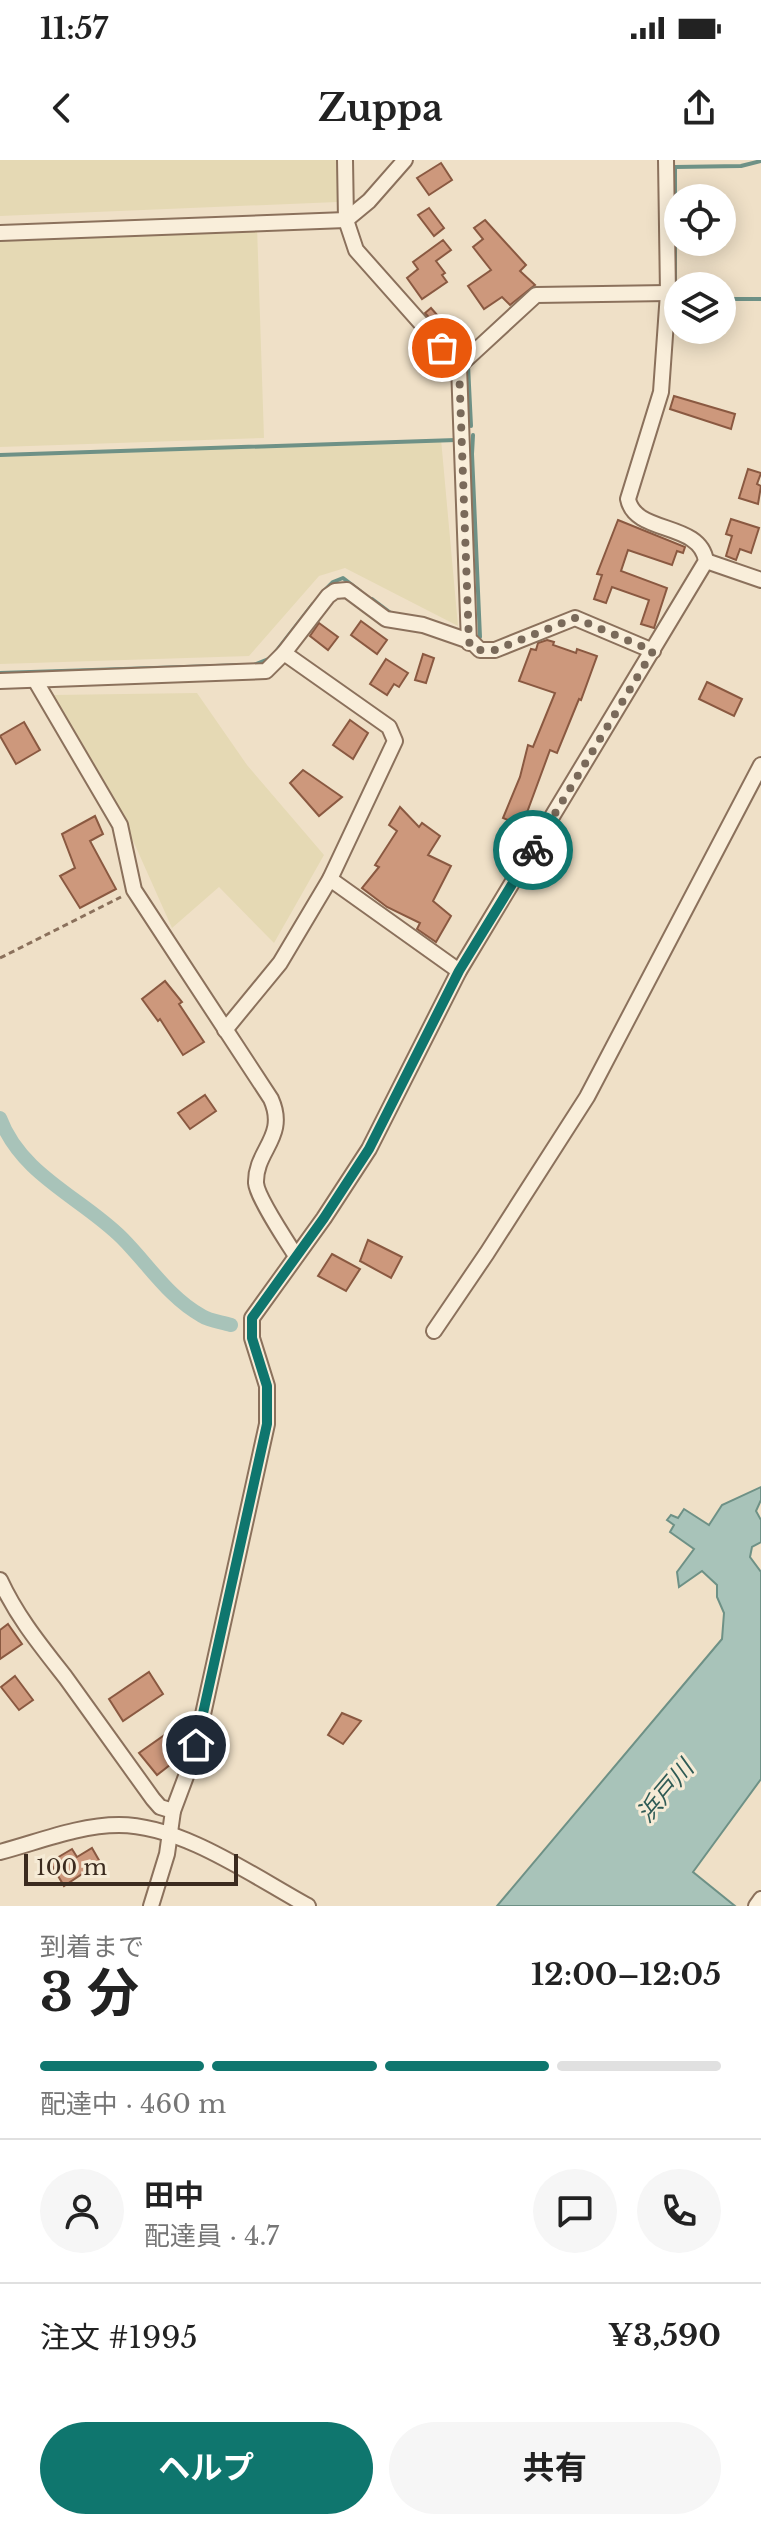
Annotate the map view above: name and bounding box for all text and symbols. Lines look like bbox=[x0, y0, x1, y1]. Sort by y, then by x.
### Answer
text: 11:57 bbox=[40, 10, 108, 47]
icon: back bbox=[40, 86, 84, 130]
text: Zuppa bbox=[318, 86, 443, 131]
icon: share bbox=[677, 86, 721, 130]
map controls bbox=[664, 184, 736, 344]
button: locate bbox=[664, 184, 736, 256]
button: layers bbox=[664, 272, 736, 344]
pin bbox=[408, 314, 476, 382]
icon: bag bbox=[420, 326, 464, 370]
courier bbox=[493, 810, 573, 890]
icon: bike bbox=[511, 828, 555, 872]
pin bbox=[162, 1711, 230, 1779]
icon: home bbox=[174, 1723, 218, 1767]
water label: 浜戸川 bbox=[631, 1752, 701, 1828]
scale bar bbox=[24, 1850, 238, 1886]
text: 100 m bbox=[36, 1854, 107, 1881]
text: 到着まで bbox=[40, 1931, 144, 1963]
text: 12:00–12:05 bbox=[531, 1956, 721, 1993]
text: 3 分 bbox=[40, 1961, 139, 2025]
text: 配達中 · 460 m bbox=[40, 2088, 226, 2120]
button: person bbox=[40, 2169, 124, 2253]
button: chat bbox=[533, 2169, 617, 2253]
button: phone bbox=[637, 2169, 721, 2253]
text: 田中 bbox=[144, 2177, 204, 2214]
text: 配達員 · 4.7 bbox=[144, 2220, 279, 2252]
text: ¥3,590 bbox=[608, 2317, 721, 2354]
text: 注文 #1995 bbox=[40, 2319, 198, 2356]
button: ヘルプ bbox=[40, 2422, 373, 2514]
button: 共有 bbox=[389, 2422, 721, 2514]

